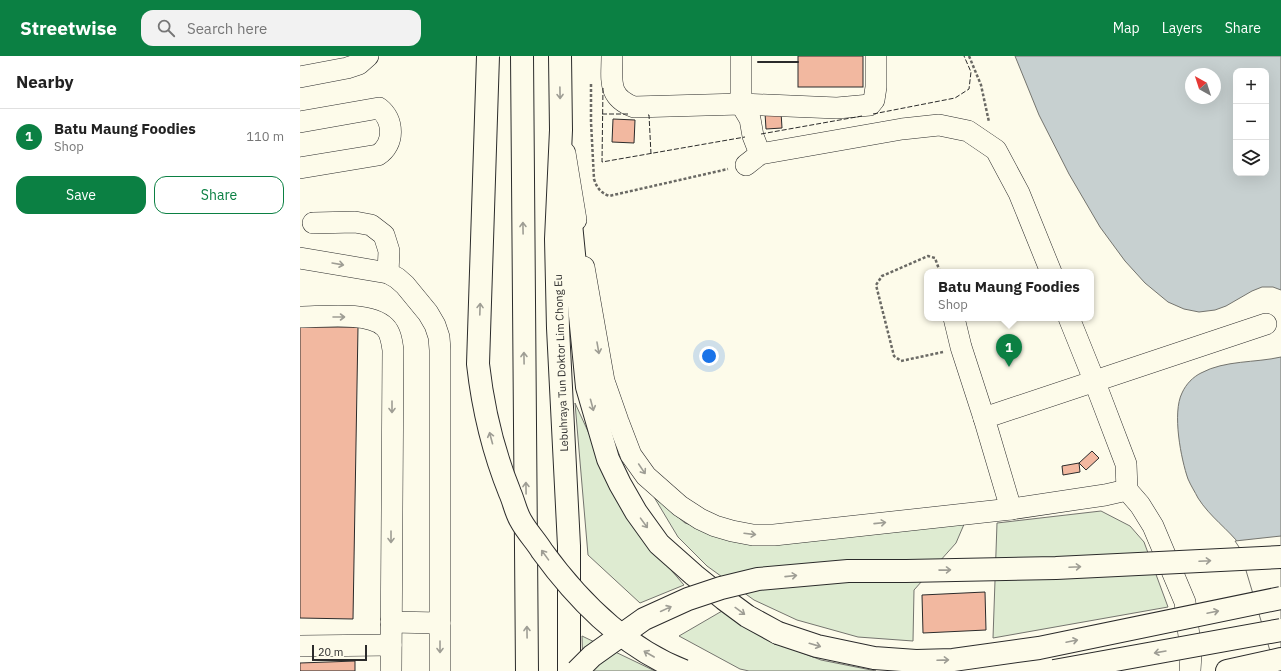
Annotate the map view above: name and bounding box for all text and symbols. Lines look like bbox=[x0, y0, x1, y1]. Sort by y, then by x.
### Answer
search box bbox=[141, 10, 421, 46]
text: Streetwise bbox=[20, 16, 117, 40]
icon: search bbox=[155, 17, 177, 39]
text: Search here bbox=[187, 19, 267, 38]
text: Map bbox=[1113, 19, 1140, 37]
text: Layers bbox=[1162, 19, 1203, 37]
text: Share bbox=[1225, 19, 1261, 37]
north arrow bbox=[1185, 68, 1221, 104]
map controls bbox=[1233, 68, 1269, 176]
button: + bbox=[1233, 68, 1269, 104]
text: Nearby bbox=[16, 71, 74, 93]
one-way arrow bbox=[557, 86, 564, 99]
button: − bbox=[1233, 104, 1269, 140]
text: Batu Maung Foodies bbox=[54, 119, 196, 138]
text: 1 bbox=[25, 128, 33, 145]
text: 110 m bbox=[246, 128, 284, 145]
text: Shop bbox=[54, 138, 84, 155]
button: layers bbox=[1233, 140, 1269, 176]
button: Save bbox=[16, 176, 146, 214]
button: Share bbox=[154, 176, 284, 214]
one-way arrow bbox=[519, 222, 527, 235]
one-way arrow bbox=[331, 261, 344, 269]
popup bbox=[924, 269, 1094, 321]
street label: Lebuhraya Tun Doktor Lim Chong Eu bbox=[551, 274, 571, 452]
text: Batu Maung Foodies bbox=[938, 277, 1080, 296]
text: Shop bbox=[938, 296, 968, 313]
one-way arrow bbox=[476, 303, 484, 316]
one-way arrow bbox=[332, 313, 345, 321]
pin: 1 bbox=[996, 334, 1022, 367]
one-way arrow bbox=[594, 341, 602, 354]
your location bbox=[699, 346, 719, 366]
one-way arrow bbox=[520, 352, 528, 365]
one-way arrow bbox=[589, 399, 596, 412]
one-way arrow bbox=[388, 400, 396, 413]
one-way arrow bbox=[487, 432, 494, 445]
one-way arrow bbox=[637, 464, 646, 475]
one-way arrow bbox=[522, 482, 530, 495]
one-way arrow bbox=[640, 518, 648, 529]
one-way arrow bbox=[873, 520, 886, 527]
one-way arrow bbox=[387, 530, 395, 543]
one-way arrow bbox=[743, 530, 756, 538]
one-way arrow bbox=[541, 550, 550, 561]
one-way arrow bbox=[1198, 557, 1211, 564]
one-way arrow bbox=[1068, 564, 1081, 571]
one-way arrow bbox=[938, 566, 951, 574]
one-way arrow bbox=[784, 572, 797, 580]
one-way arrow bbox=[660, 605, 672, 612]
one-way arrow bbox=[734, 606, 745, 615]
one-way arrow bbox=[1206, 608, 1219, 616]
one-way arrow bbox=[523, 626, 531, 639]
one-way arrow bbox=[1065, 637, 1078, 645]
one-way arrow bbox=[436, 640, 444, 653]
one-way arrow bbox=[808, 642, 821, 649]
scale bar bbox=[312, 643, 367, 662]
text: 20 m bbox=[318, 645, 343, 659]
one-way arrow bbox=[1154, 648, 1167, 656]
one-way arrow bbox=[643, 649, 655, 657]
one-way arrow bbox=[936, 656, 949, 664]

